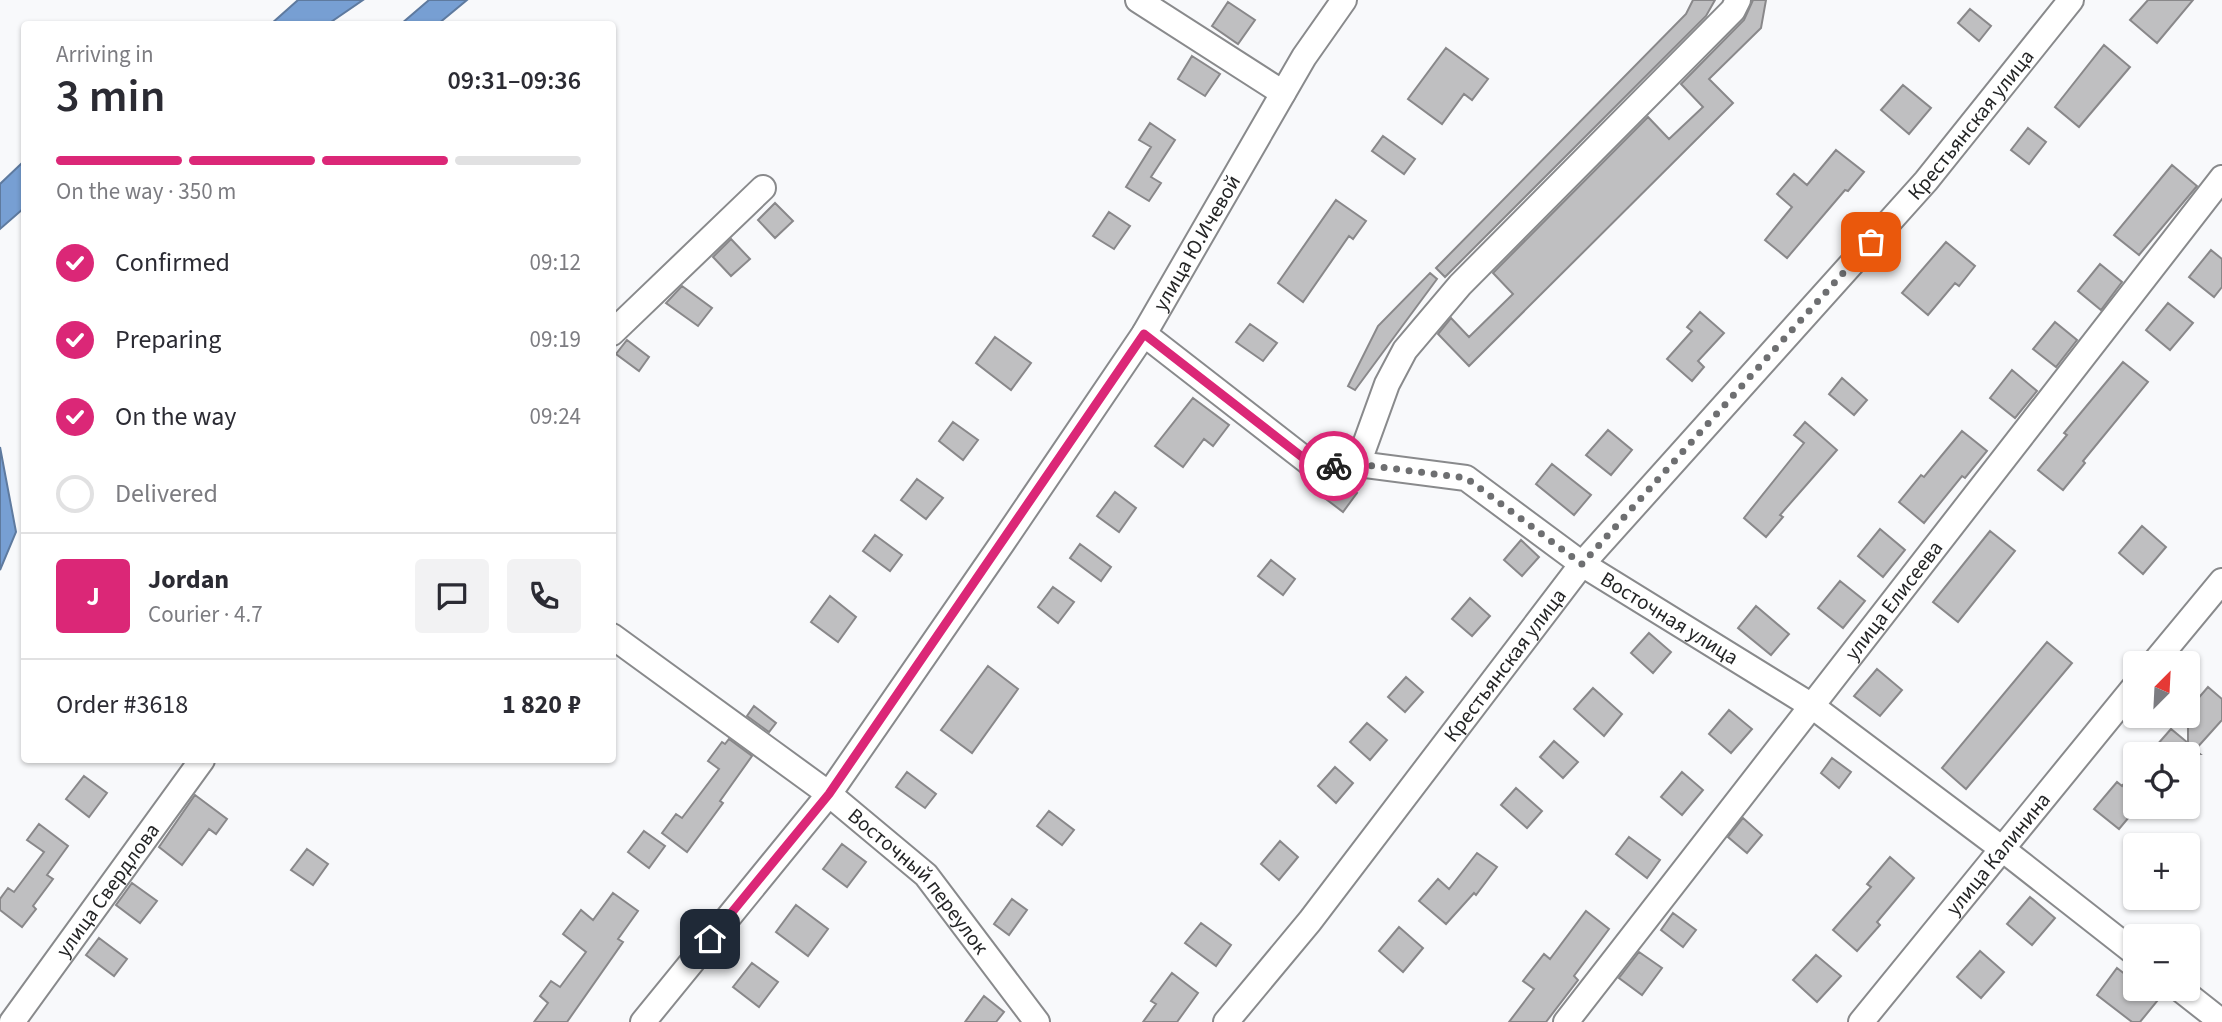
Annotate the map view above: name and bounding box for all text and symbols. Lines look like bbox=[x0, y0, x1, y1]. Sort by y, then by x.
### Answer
text: Arriving in bbox=[56, 38, 154, 71]
street label: Крестьянская улица bbox=[1901, 43, 2041, 207]
text: 09:31–09:36 bbox=[448, 62, 581, 99]
text: 3 min bbox=[56, 64, 165, 129]
street label: улица Ю.Ичевой bbox=[1145, 169, 1248, 316]
text: On the way · 350 m bbox=[56, 175, 236, 208]
pin bbox=[1841, 212, 1901, 272]
icon: bag bbox=[1852, 223, 1890, 261]
icon: check bbox=[56, 244, 94, 282]
text: Confirmed bbox=[115, 244, 230, 281]
text: 09:12 bbox=[530, 246, 581, 279]
icon: check bbox=[56, 321, 94, 359]
text: Preparing bbox=[115, 321, 221, 358]
text: 09:19 bbox=[530, 323, 581, 356]
icon: check bbox=[56, 398, 94, 436]
text: On the way bbox=[115, 398, 236, 435]
text: 09:24 bbox=[530, 400, 581, 433]
courier bbox=[1299, 431, 1369, 501]
icon: bike bbox=[1315, 447, 1353, 485]
text: Delivered bbox=[115, 475, 218, 512]
street label: улица Елисеева bbox=[1837, 534, 1950, 667]
button: chat bbox=[415, 559, 489, 633]
button: phone bbox=[507, 559, 581, 633]
text: Jordan bbox=[148, 561, 229, 598]
street label: Восточная улица bbox=[1595, 564, 1744, 672]
text: J bbox=[86, 578, 100, 615]
street label: Крестьянская улица bbox=[1436, 582, 1573, 748]
text: Courier · 4.7 bbox=[148, 598, 263, 631]
north arrow bbox=[2123, 651, 2200, 728]
map controls bbox=[2123, 651, 2200, 1001]
text: Order #3618 bbox=[56, 686, 188, 723]
text: 1 820 ₽ bbox=[502, 686, 581, 723]
button: locate bbox=[2123, 742, 2200, 819]
street label: улица Калинина bbox=[1939, 786, 2058, 922]
street label: Восточный переулок bbox=[841, 801, 996, 961]
street label: улица Свердлова bbox=[49, 817, 167, 963]
button: + bbox=[2123, 833, 2200, 910]
pin bbox=[680, 909, 740, 969]
icon: home bbox=[691, 920, 729, 958]
button: − bbox=[2123, 924, 2200, 1001]

